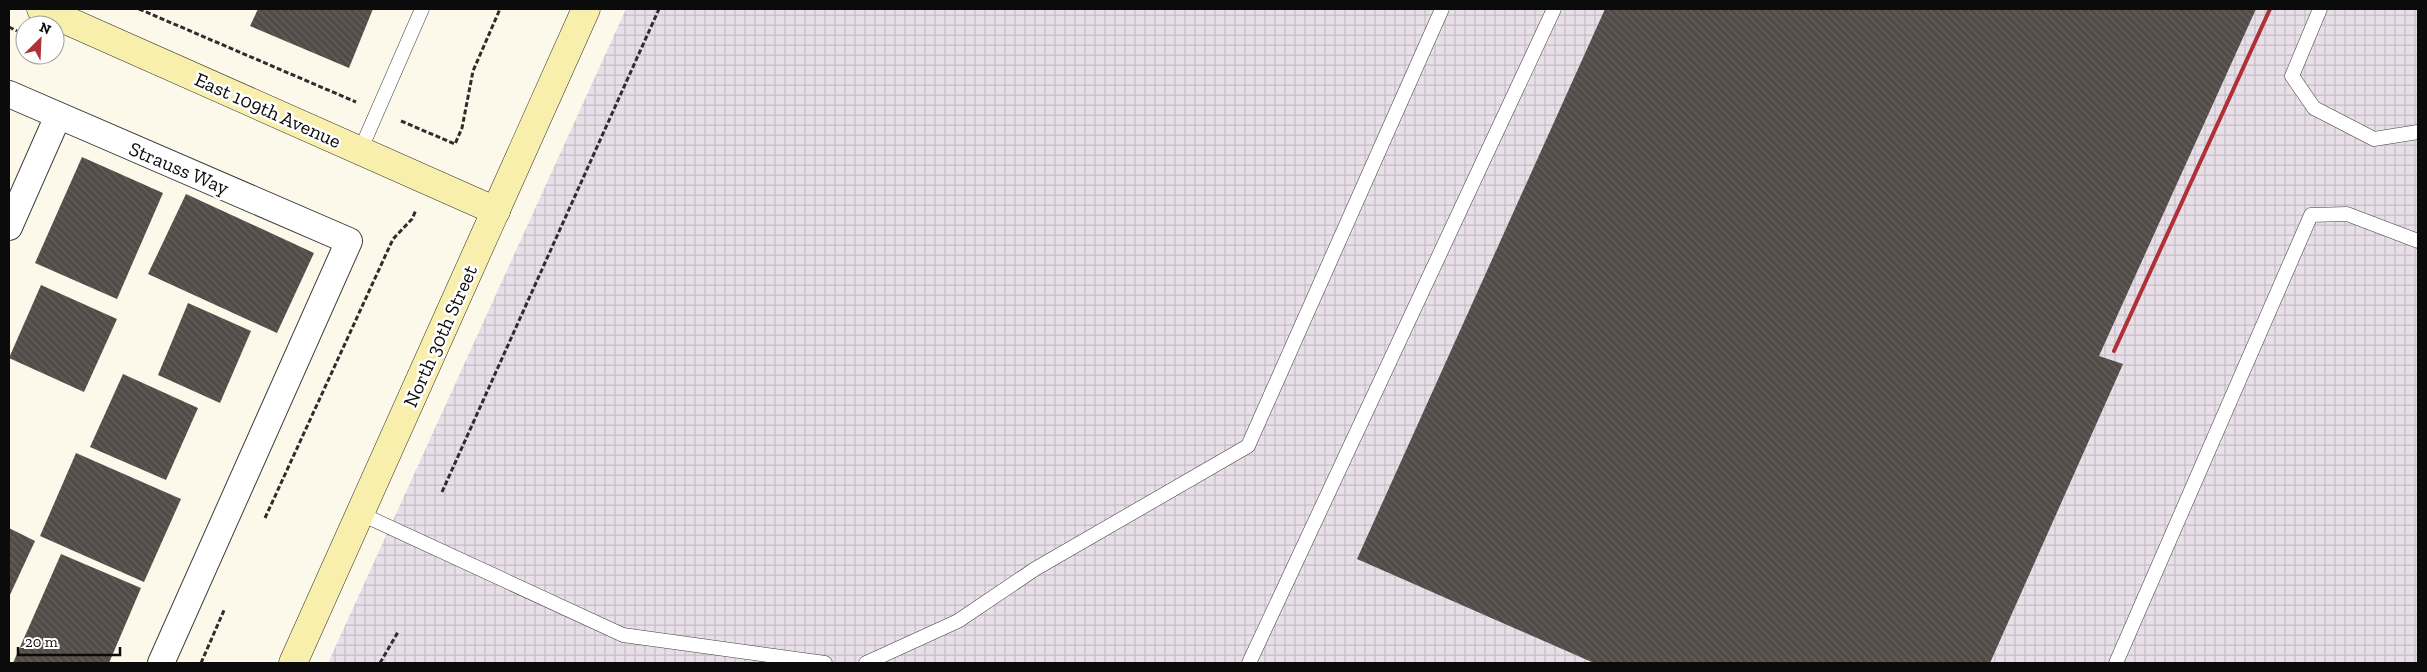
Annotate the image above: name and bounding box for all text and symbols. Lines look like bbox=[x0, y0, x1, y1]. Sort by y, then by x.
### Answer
north arrow bbox=[15, 15, 65, 65]
text: N bbox=[37, 19, 54, 39]
street label: East 109th Avenue bbox=[191, 67, 345, 153]
street label: Strauss Way bbox=[126, 136, 233, 200]
street label: North 30th Street bbox=[398, 261, 482, 411]
scale bar bbox=[18, 624, 120, 656]
text: 20 m bbox=[25, 633, 58, 651]

